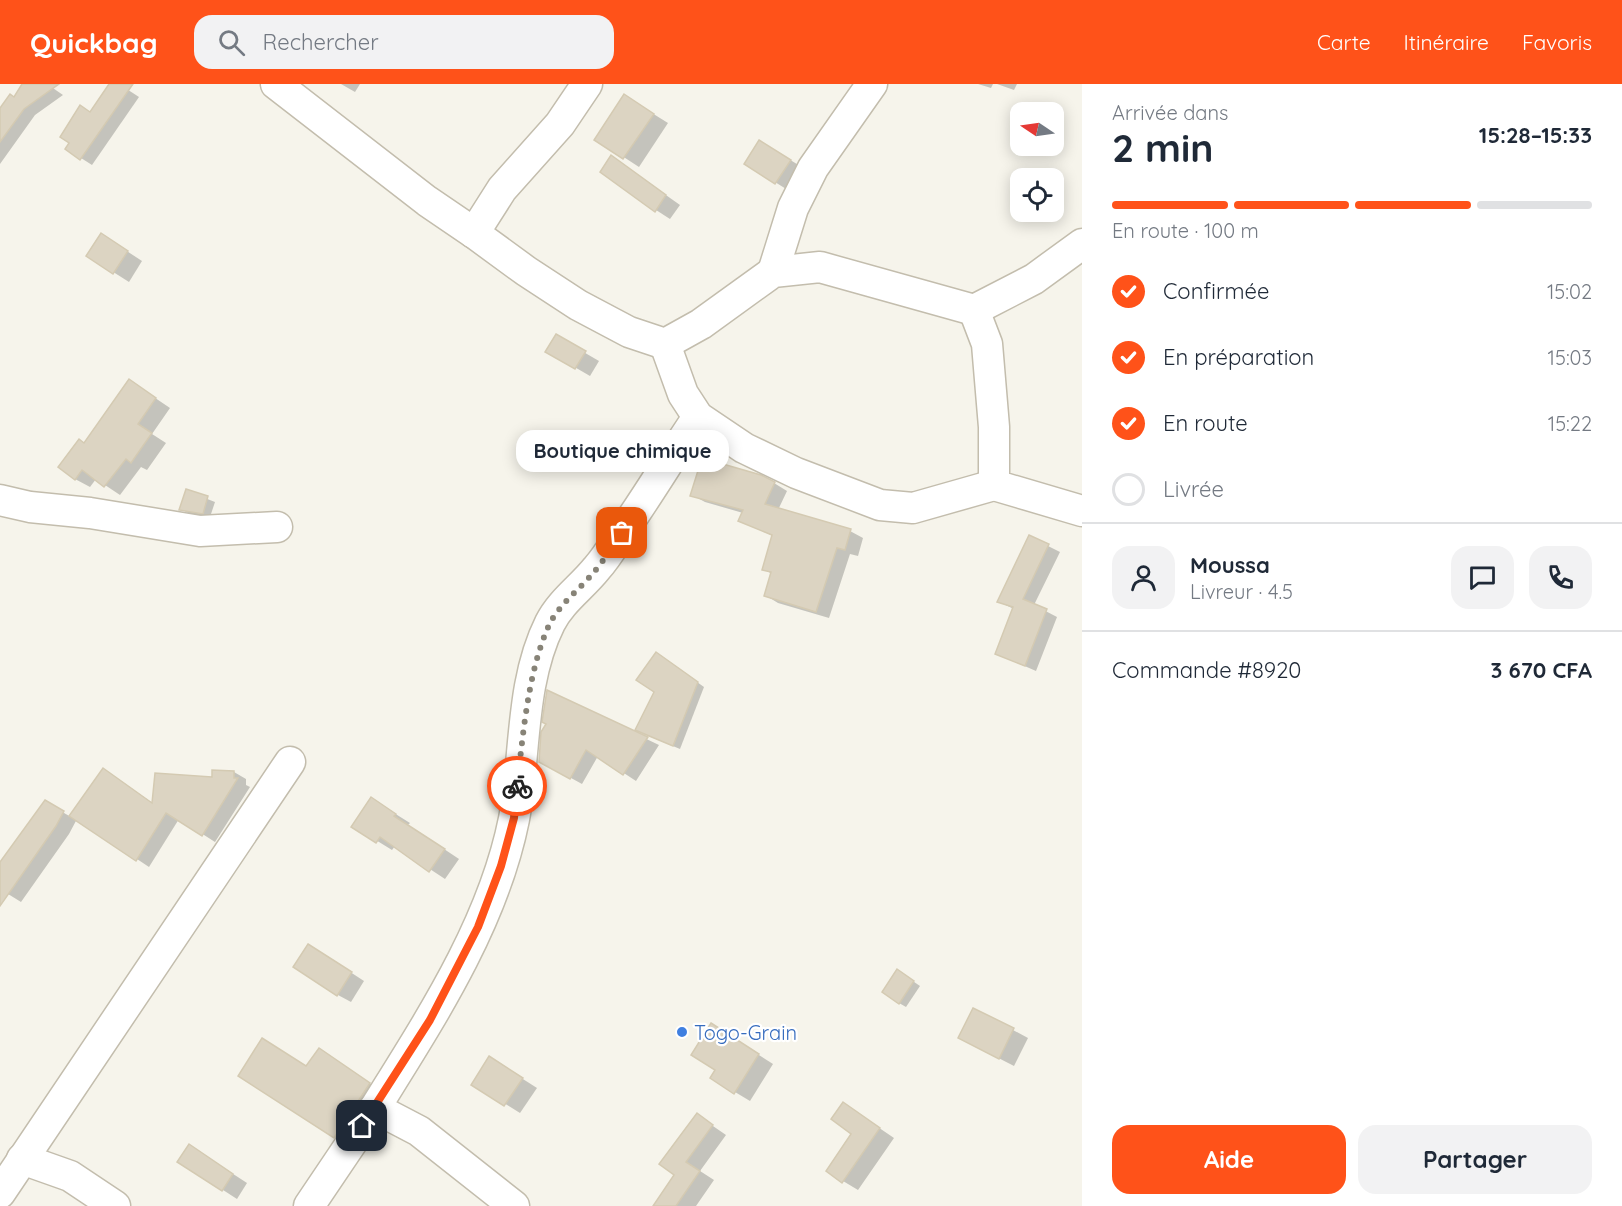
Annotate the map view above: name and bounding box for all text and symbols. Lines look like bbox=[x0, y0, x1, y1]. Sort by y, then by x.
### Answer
search box bbox=[194, 15, 614, 69]
text: Quickbag bbox=[30, 25, 158, 60]
icon: search bbox=[215, 26, 248, 59]
text: Rechercher bbox=[263, 28, 379, 56]
text: Carte bbox=[1317, 29, 1371, 55]
text: Itinéraire bbox=[1404, 29, 1489, 55]
text: Favoris bbox=[1522, 29, 1592, 55]
text: Arrivée dans bbox=[1112, 100, 1228, 125]
north arrow bbox=[1010, 102, 1064, 156]
map controls bbox=[1010, 102, 1064, 222]
text: 15:28–15:33 bbox=[1479, 121, 1592, 149]
text: 2 min bbox=[1112, 123, 1214, 172]
button: locate bbox=[1010, 168, 1064, 222]
text: En route · 100 m bbox=[1112, 218, 1259, 243]
icon: check bbox=[1112, 275, 1145, 308]
text: Confirmée bbox=[1163, 277, 1269, 305]
text: 15:02 bbox=[1547, 279, 1592, 304]
icon: check bbox=[1112, 341, 1145, 374]
text: En préparation bbox=[1163, 343, 1314, 371]
text: 15:03 bbox=[1548, 345, 1592, 370]
icon: check bbox=[1112, 407, 1145, 440]
text: En route bbox=[1163, 409, 1248, 437]
text: 15:22 bbox=[1548, 411, 1592, 436]
callout: Boutique chimique bbox=[516, 431, 728, 473]
text: Boutique chimique bbox=[534, 438, 712, 463]
text: Livrée bbox=[1163, 475, 1224, 503]
pin bbox=[596, 507, 647, 558]
icon: bag bbox=[605, 516, 638, 549]
button: person bbox=[1112, 546, 1175, 609]
button: chat bbox=[1451, 546, 1514, 609]
button: phone bbox=[1529, 546, 1592, 609]
text: Moussa bbox=[1190, 551, 1270, 579]
text: Livreur · 4.5 bbox=[1190, 579, 1293, 604]
text: Commande #8920 bbox=[1112, 656, 1301, 684]
text: 3 670 CFA bbox=[1491, 656, 1592, 684]
courier bbox=[487, 756, 547, 816]
icon: bike bbox=[501, 770, 534, 803]
place label: Togo-Grain bbox=[694, 1020, 797, 1045]
marker: Togo-Grain bbox=[675, 1025, 689, 1039]
pin bbox=[336, 1100, 387, 1151]
icon: home bbox=[345, 1109, 378, 1142]
button: Aide bbox=[1112, 1125, 1346, 1194]
button: Partager bbox=[1358, 1125, 1592, 1194]

